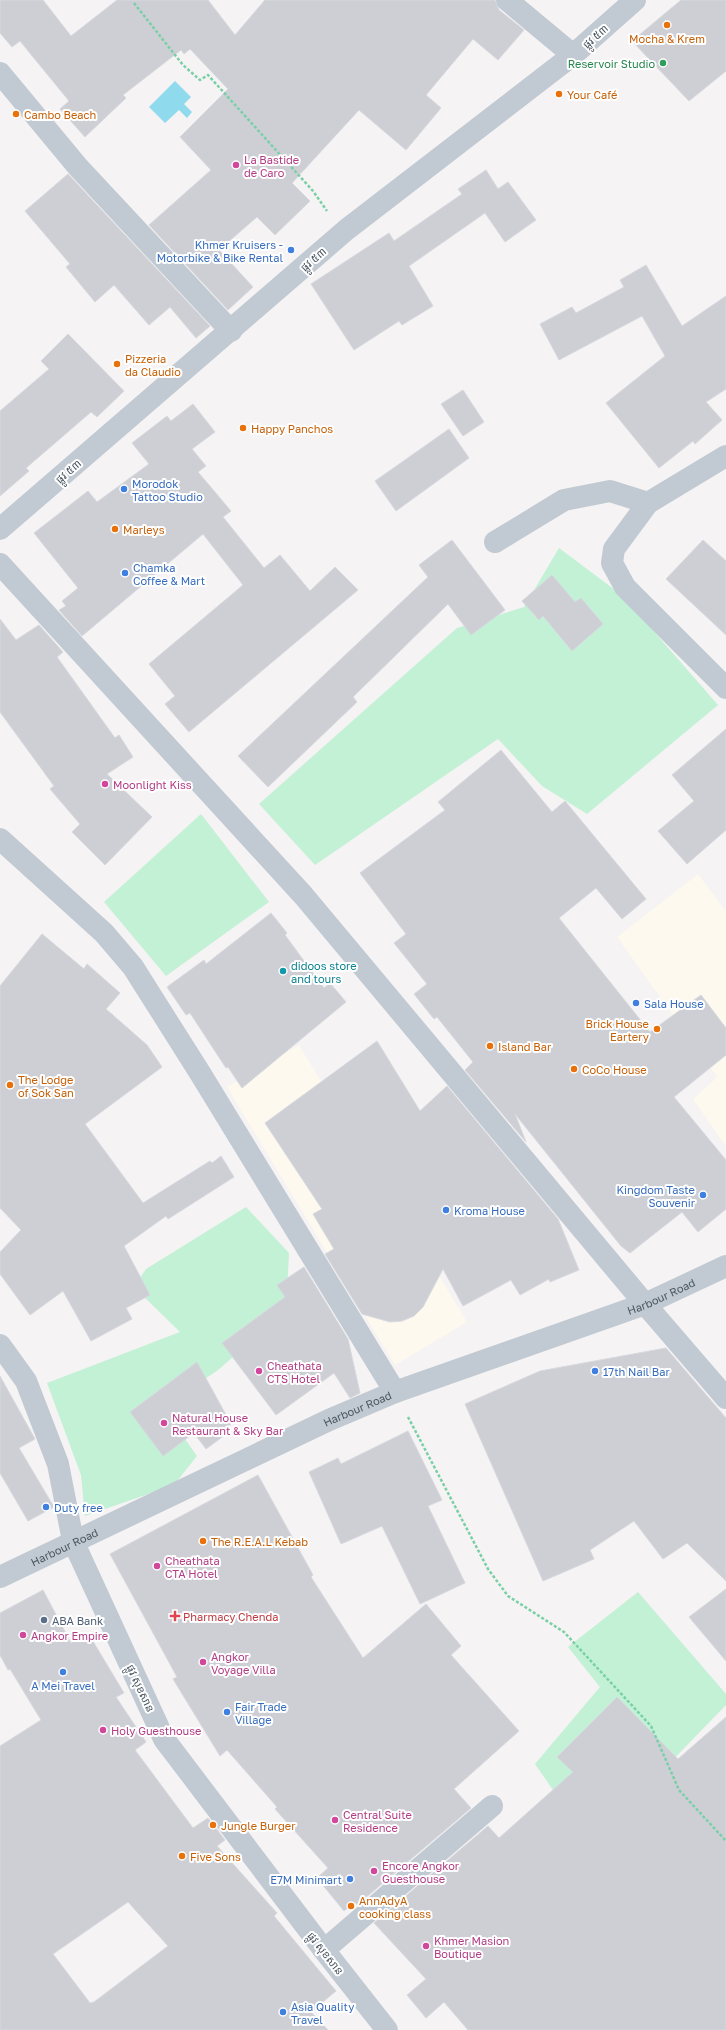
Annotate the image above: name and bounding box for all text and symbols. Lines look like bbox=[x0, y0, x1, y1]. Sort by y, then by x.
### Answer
marker: Mocha & Krem bbox=[662, 20, 672, 30]
street label: ផ្លូវ ៥៣ bbox=[580, 21, 613, 54]
place label: Mocha & Krem bbox=[629, 32, 705, 45]
place label: Reservoir Studio bbox=[568, 57, 655, 70]
marker: Reservoir Studio bbox=[658, 58, 668, 68]
place label: Your Café bbox=[567, 88, 617, 101]
marker: Your Café bbox=[554, 89, 564, 99]
place label: Cambo Beach bbox=[24, 108, 96, 121]
marker: Cambo Beach bbox=[11, 109, 21, 119]
place label: La Bastide de Caro bbox=[244, 153, 299, 179]
marker: La Bastide de Caro bbox=[231, 160, 241, 170]
place label: Khmer Kruisers - Motorbike & Bike Rental bbox=[157, 238, 283, 264]
street label: ផ្លូវ ៥៣ bbox=[297, 244, 331, 277]
marker: Khmer Kruisers - Motorbike & Bike Rental bbox=[286, 245, 296, 255]
place label: Pizzeria da Claudio bbox=[125, 352, 181, 378]
marker: Pizzeria da Claudio bbox=[112, 359, 122, 369]
place label: Happy Panchos bbox=[251, 422, 333, 435]
marker: Happy Panchos bbox=[238, 423, 248, 433]
street label: ផ្លូវ ៥៣ bbox=[52, 456, 86, 489]
place label: Morodok Tattoo Studio bbox=[132, 477, 203, 503]
marker: Morodok Tattoo Studio bbox=[119, 484, 129, 494]
place label: Marleys bbox=[123, 523, 165, 536]
marker: Marleys bbox=[110, 524, 120, 534]
place label: Chamka Coffee & Mart bbox=[133, 561, 205, 587]
marker: Chamka Coffee & Mart bbox=[120, 568, 130, 578]
place label: Moonlight Kiss bbox=[113, 778, 192, 791]
marker: Moonlight Kiss bbox=[100, 779, 110, 789]
place label: didoos store and tours bbox=[291, 959, 357, 985]
marker: didoos store and tours bbox=[278, 966, 288, 976]
place label: Sala House bbox=[644, 997, 704, 1010]
marker: Sala House bbox=[631, 998, 641, 1008]
place label: Brick House Eartery bbox=[586, 1017, 649, 1043]
marker: Brick House Eartery bbox=[652, 1024, 662, 1034]
place label: Island Bar bbox=[498, 1040, 552, 1053]
marker: Island Bar bbox=[485, 1041, 495, 1051]
place label: CoCo House bbox=[582, 1063, 647, 1076]
marker: CoCo House bbox=[569, 1064, 579, 1074]
place label: The Lodge of Sok San bbox=[18, 1073, 74, 1099]
marker: The Lodge of Sok San bbox=[5, 1080, 15, 1090]
place label: Kingdom Taste Souvenir bbox=[616, 1183, 696, 1209]
marker: Kingdom Taste Souvenir bbox=[698, 1190, 708, 1200]
place label: Kroma House bbox=[454, 1204, 525, 1217]
marker: Kroma House bbox=[441, 1205, 451, 1215]
street label: Harbour Road bbox=[625, 1275, 697, 1316]
place label: Cheathata CTS Hotel bbox=[267, 1359, 322, 1385]
place label: 17th Nail Bar bbox=[603, 1365, 670, 1378]
marker: Cheathata CTS Hotel bbox=[254, 1366, 264, 1376]
marker: 17th Nail Bar bbox=[590, 1366, 600, 1376]
street label: Harbour Road bbox=[321, 1388, 393, 1428]
place label: Natural House Restaurant & Sky Bar bbox=[172, 1411, 284, 1437]
marker: Natural House Restaurant & Sky Bar bbox=[159, 1418, 169, 1428]
place label: Duty free bbox=[54, 1501, 103, 1514]
marker: Duty free bbox=[41, 1502, 51, 1512]
street label: Harbour Road bbox=[28, 1525, 100, 1568]
place label: The R.E.A.L Kebab bbox=[211, 1535, 308, 1548]
marker: The R.E.A.L Kebab bbox=[198, 1536, 208, 1546]
place label: Cheathata CTA Hotel bbox=[165, 1554, 220, 1580]
marker: Cheathata CTA Hotel bbox=[152, 1561, 162, 1571]
place label: Pharmacy Chenda bbox=[183, 1610, 278, 1623]
marker: Pharmacy Chenda bbox=[170, 1611, 180, 1621]
place label: ABA Bank bbox=[52, 1614, 103, 1627]
marker: ABA Bank bbox=[39, 1615, 49, 1625]
place label: Angkor Empire bbox=[31, 1629, 108, 1642]
marker: Angkor Empire bbox=[18, 1630, 28, 1640]
place label: Angkor Voyage Villa bbox=[211, 1650, 276, 1676]
marker: Angkor Voyage Villa bbox=[198, 1657, 208, 1667]
street label: ផ្លូវ សុខសាន bbox=[121, 1662, 158, 1716]
marker: A Mei Travel bbox=[58, 1667, 68, 1677]
place label: A Mei Travel bbox=[31, 1679, 95, 1692]
place label: Fair Trade Village bbox=[235, 1700, 287, 1726]
marker: Fair Trade Village bbox=[222, 1707, 232, 1717]
place label: Holy Guesthouse bbox=[111, 1724, 201, 1737]
marker: Holy Guesthouse bbox=[98, 1725, 108, 1735]
place label: Central Suite Residence bbox=[343, 1808, 412, 1834]
marker: Central Suite Residence bbox=[330, 1815, 340, 1825]
place label: Jungle Burger bbox=[221, 1819, 296, 1832]
marker: Jungle Burger bbox=[208, 1820, 218, 1830]
place label: Five Sons bbox=[190, 1850, 241, 1863]
marker: Five Sons bbox=[177, 1851, 187, 1861]
place label: Encore Angkor Guesthouse bbox=[382, 1859, 460, 1885]
marker: Encore Angkor Guesthouse bbox=[369, 1866, 379, 1876]
place label: E7M Minimart bbox=[270, 1873, 342, 1886]
marker: E7M Minimart bbox=[345, 1874, 355, 1884]
place label: AnnAdyA cooking class bbox=[359, 1894, 431, 1920]
marker: AnnAdyA cooking class bbox=[346, 1901, 356, 1911]
street label: ផ្លូវ សុខសាន bbox=[302, 1929, 347, 1980]
place label: Khmer Masion Boutique bbox=[434, 1934, 509, 1960]
marker: Khmer Masion Boutique bbox=[421, 1941, 431, 1951]
place label: Asia Quality Travel bbox=[291, 2000, 354, 2026]
marker: Asia Quality Travel bbox=[278, 2007, 288, 2017]

